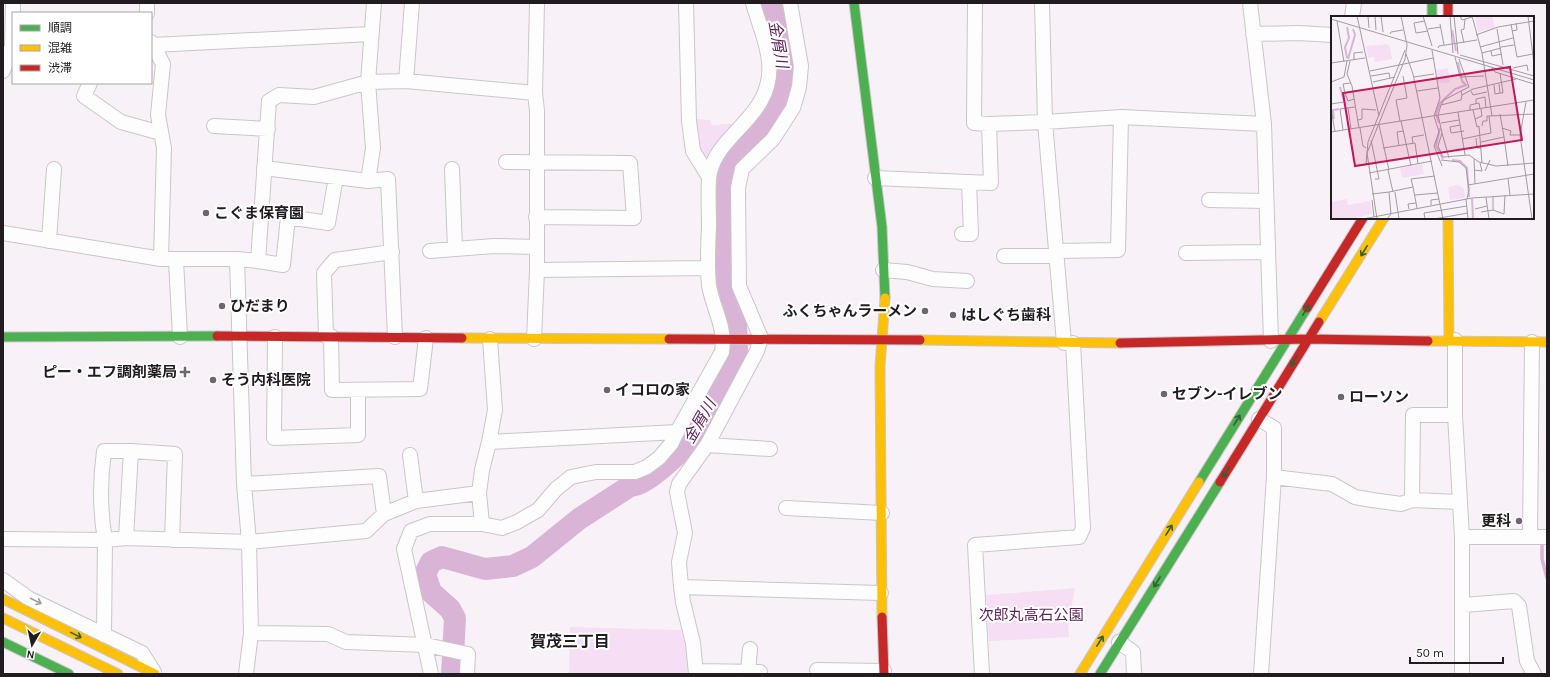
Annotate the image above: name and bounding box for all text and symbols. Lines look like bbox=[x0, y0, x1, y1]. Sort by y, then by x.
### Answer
legend bbox=[12, 12, 152, 84]
inset map bbox=[1331, 16, 1534, 219]
water label: 金屑川 bbox=[765, 19, 792, 71]
text: 順調 bbox=[48, 21, 72, 35]
text: 混雑 bbox=[48, 41, 72, 55]
text: 渋滞 bbox=[48, 61, 72, 75]
place label: こぐま保育園 bbox=[214, 204, 304, 222]
marker: こぐま保育園 bbox=[201, 208, 211, 218]
one-way arrow bbox=[1359, 245, 1367, 257]
place label: ひだまり bbox=[230, 297, 290, 315]
marker: ひだまり bbox=[217, 301, 227, 311]
place label: ふくちゃんラーメン bbox=[783, 302, 917, 320]
one-way arrow bbox=[1302, 304, 1310, 315]
marker: ふくちゃんラーメン bbox=[920, 306, 930, 316]
place label: はしぐち歯科 bbox=[961, 306, 1051, 324]
marker: はしぐち歯科 bbox=[948, 310, 958, 320]
one-way arrow bbox=[1290, 355, 1298, 367]
place label: ピー・エフ調剤薬局 bbox=[42, 363, 177, 381]
marker: ピー・エフ調剤薬局 bbox=[180, 367, 190, 377]
place label: そう内科医院 bbox=[221, 371, 311, 389]
marker: そう内科医院 bbox=[208, 375, 218, 385]
place label: イコロの家 bbox=[615, 381, 690, 399]
marker: イコロの家 bbox=[602, 385, 612, 395]
place label: セブン-イレブン bbox=[1172, 385, 1283, 403]
place label: ローソン bbox=[1349, 388, 1409, 406]
marker: セブン-イレブン bbox=[1159, 389, 1169, 399]
marker: ローソン bbox=[1336, 392, 1346, 402]
water label: 金屑川 bbox=[679, 394, 721, 447]
one-way arrow bbox=[1234, 414, 1242, 426]
one-way arrow bbox=[1222, 466, 1230, 478]
place label: 更科 bbox=[1481, 512, 1511, 530]
marker: 更科 bbox=[1514, 516, 1524, 526]
one-way arrow bbox=[1165, 524, 1173, 536]
one-way arrow bbox=[1153, 576, 1161, 587]
one-way arrow bbox=[29, 598, 41, 605]
park label: 次郎丸高石公園 bbox=[978, 606, 1084, 624]
north arrow bbox=[12, 625, 52, 665]
one-way arrow bbox=[69, 632, 81, 639]
district label: 賀茂三丁目 bbox=[530, 632, 610, 651]
one-way arrow bbox=[1096, 636, 1104, 647]
scale bar bbox=[1410, 639, 1503, 665]
text: 50 m bbox=[1416, 646, 1444, 660]
text: N bbox=[26, 647, 35, 661]

